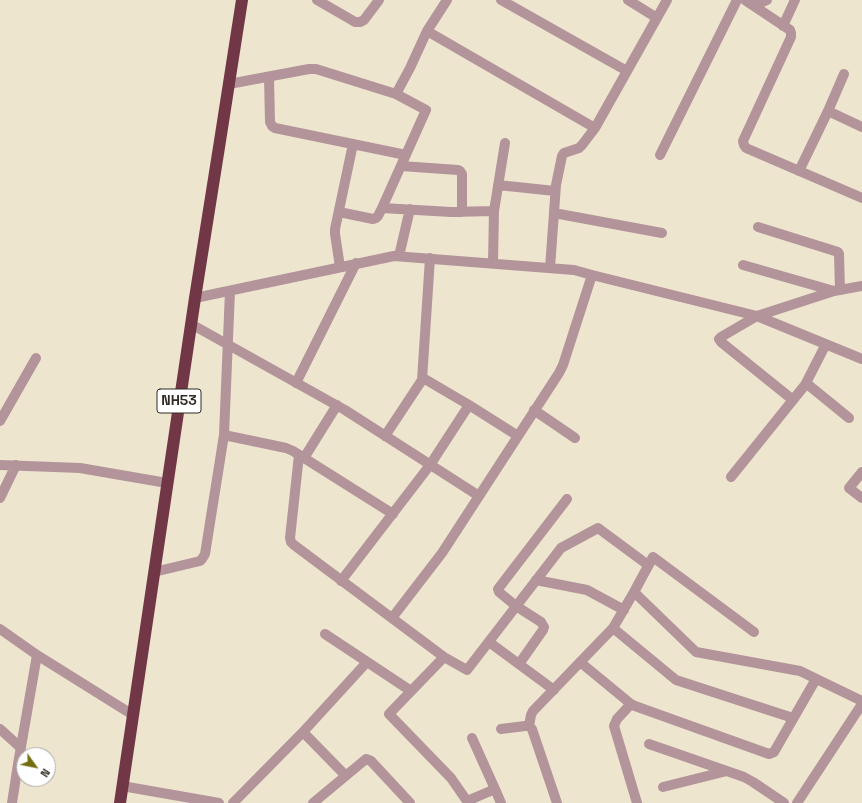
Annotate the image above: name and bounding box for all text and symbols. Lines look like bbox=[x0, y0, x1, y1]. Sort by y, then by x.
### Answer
road number: NH53 bbox=[157, 389, 201, 413]
north arrow bbox=[16, 747, 56, 787]
text: N bbox=[37, 766, 53, 780]

